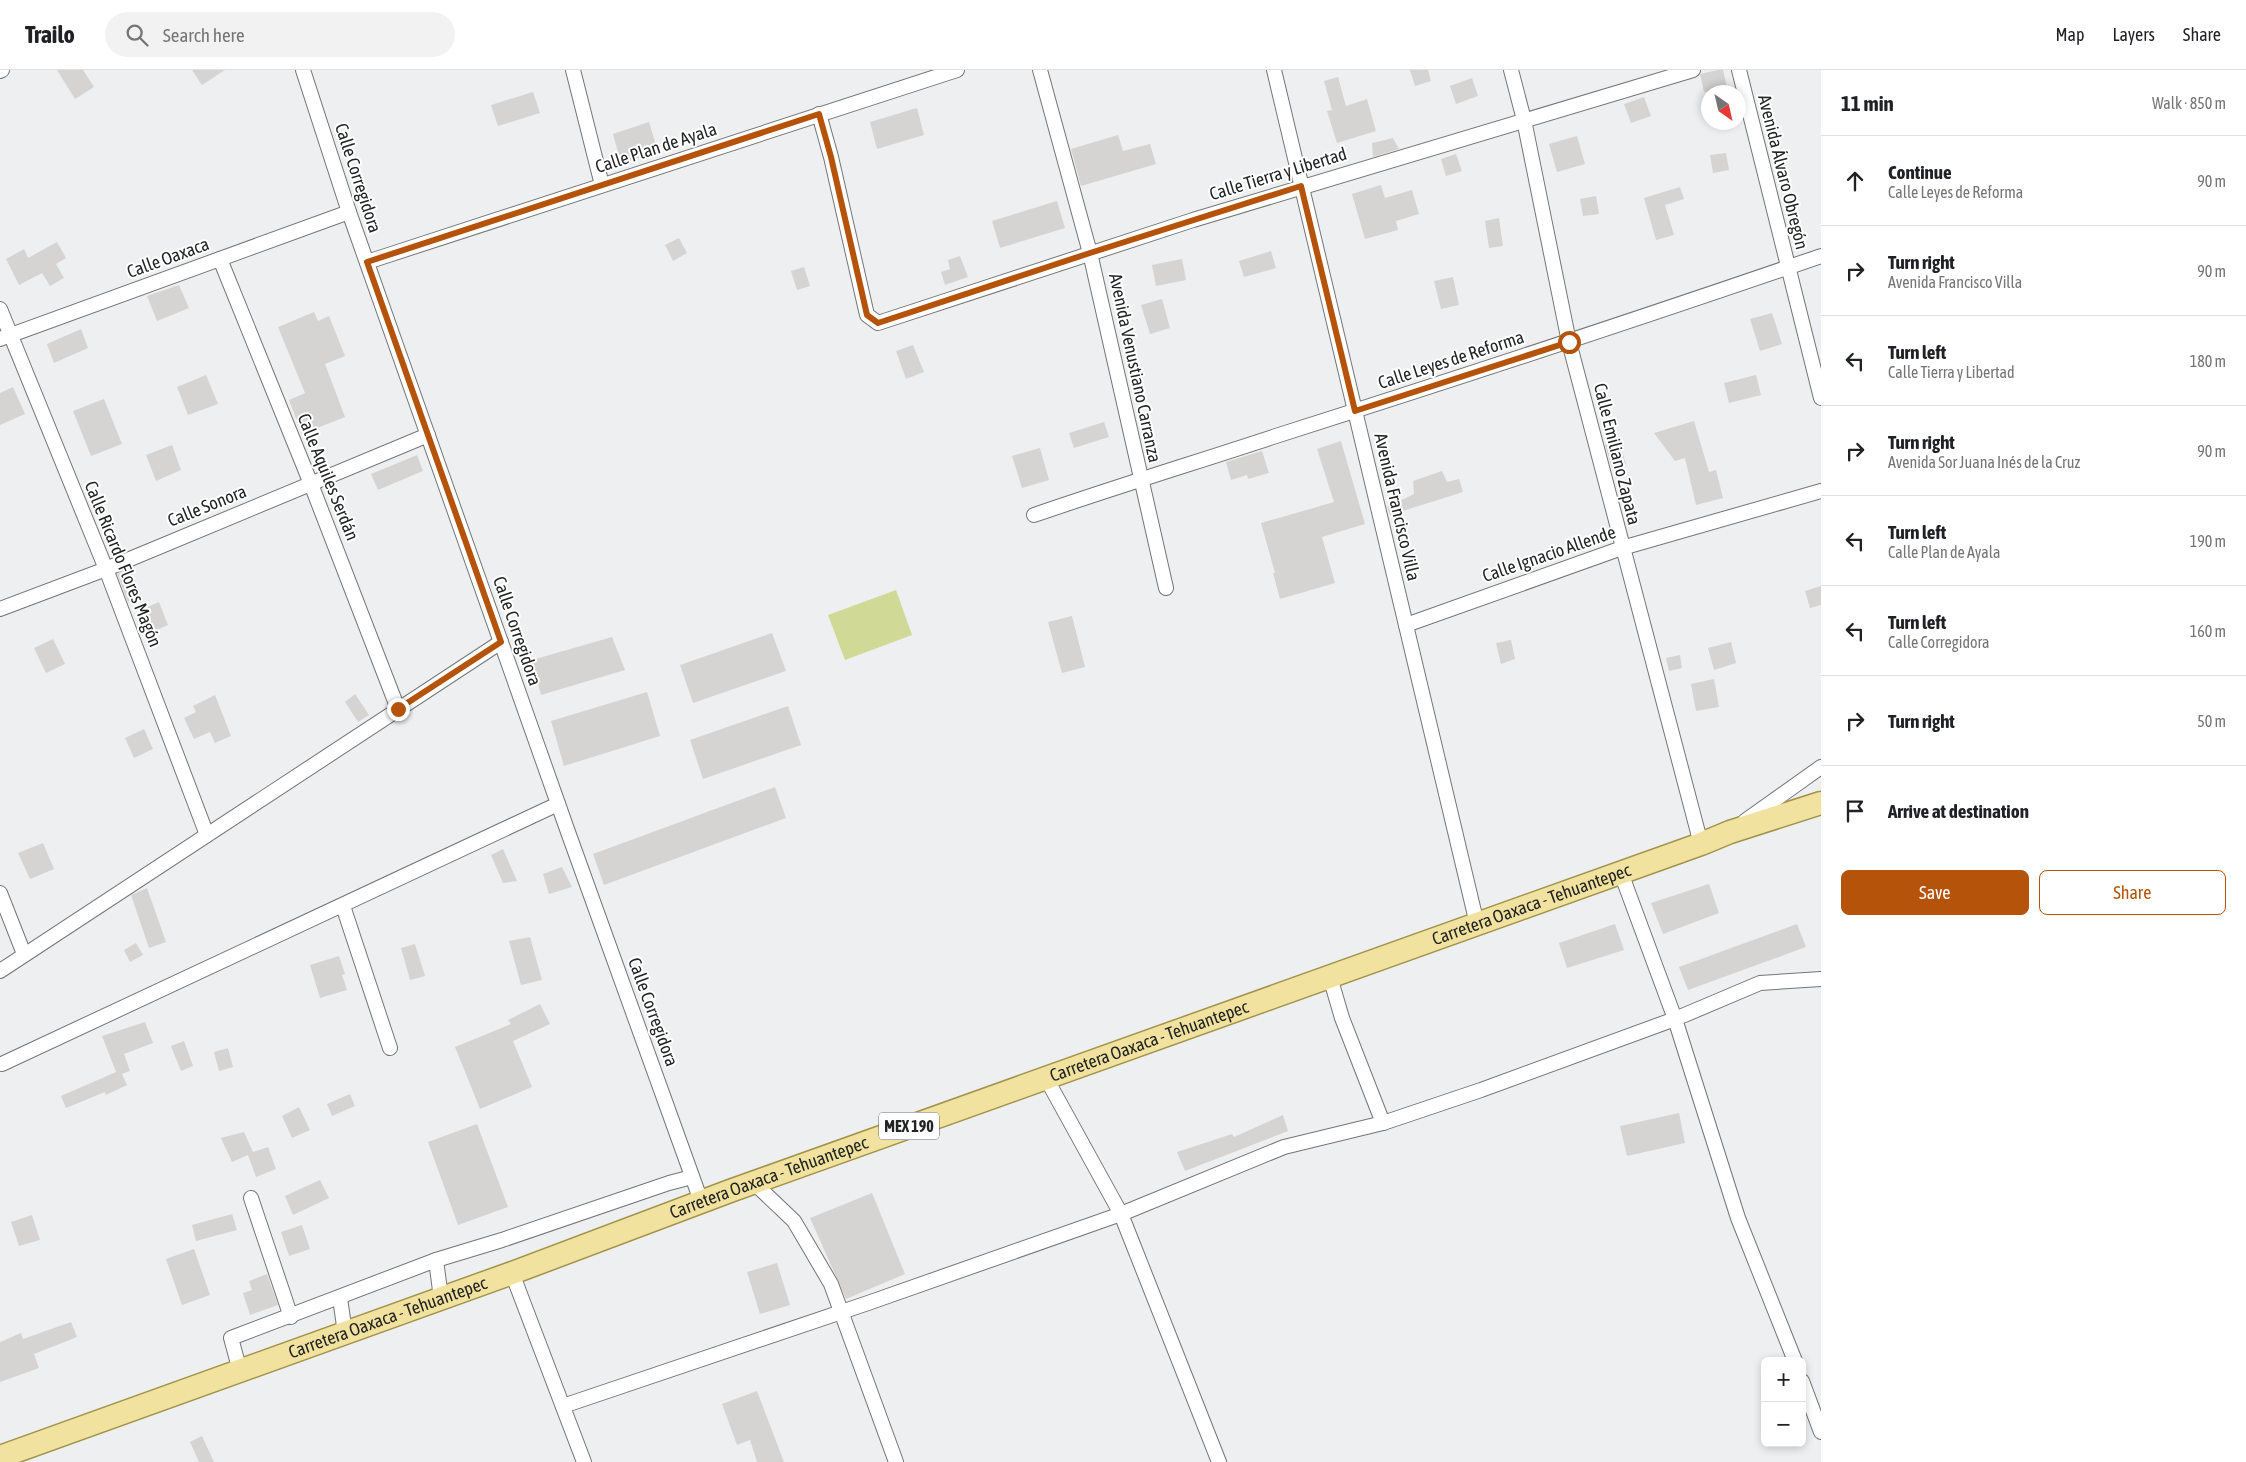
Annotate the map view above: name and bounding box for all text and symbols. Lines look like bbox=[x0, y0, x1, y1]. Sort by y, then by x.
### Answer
search box bbox=[105, 12, 455, 57]
text: Trailo bbox=[25, 21, 75, 48]
icon: search bbox=[123, 21, 151, 49]
text: Search here bbox=[163, 24, 245, 46]
text: Map bbox=[2055, 24, 2084, 45]
text: Layers bbox=[2112, 24, 2155, 45]
text: Share bbox=[2183, 24, 2221, 45]
north arrow bbox=[1701, 85, 1746, 130]
text: 11 min bbox=[1841, 91, 1894, 115]
street label: Avenida Álvaro Obregón bbox=[1754, 92, 1813, 251]
text: Walk · 850 m bbox=[2152, 94, 2226, 112]
street label: Calle Plan de Ayala bbox=[593, 118, 719, 177]
street label: Calle Corregidora bbox=[331, 120, 386, 235]
street label: Calle Tierra y Libertad bbox=[1207, 143, 1349, 204]
text: Continue bbox=[1888, 161, 1952, 183]
icon: ahead bbox=[1841, 167, 1869, 195]
text: 90 m bbox=[2197, 172, 2226, 190]
text: Calle Leyes de Reforma bbox=[1888, 183, 2023, 201]
street label: Calle Oaxaca bbox=[124, 233, 212, 282]
text: Turn right bbox=[1888, 251, 1955, 273]
icon: right bbox=[1841, 257, 1869, 285]
text: 90 m bbox=[2197, 262, 2226, 280]
street label: Avenida Venustiano Carranza bbox=[1105, 271, 1166, 464]
text: Avenida Francisco Villa bbox=[1888, 273, 2022, 291]
street label: Calle Leyes de Reforma bbox=[1375, 326, 1526, 393]
route start bbox=[1558, 331, 1581, 354]
text: Turn left bbox=[1888, 341, 1946, 363]
icon: left bbox=[1841, 347, 1869, 375]
text: 180 m bbox=[2190, 352, 2226, 370]
text: Calle Tierra y Libertad bbox=[1888, 363, 2015, 381]
street label: Calle Emiliano Zapata bbox=[1590, 381, 1645, 527]
street label: Calle Aquiles Serdán bbox=[293, 410, 363, 543]
street label: Avenida Francisco Villa bbox=[1370, 431, 1425, 583]
text: Turn right bbox=[1888, 431, 1955, 453]
icon: right bbox=[1841, 437, 1869, 465]
text: 90 m bbox=[2197, 442, 2226, 460]
text: Avenida Sor Juana Inés de la Cruz bbox=[1888, 453, 2080, 471]
street label: Calle Ricardo Flores Magón bbox=[81, 478, 166, 650]
street label: Calle Sonora bbox=[164, 480, 249, 531]
street label: Calle Ignacio Allende bbox=[1480, 521, 1618, 586]
text: Turn left bbox=[1888, 521, 1946, 543]
icon: left bbox=[1841, 527, 1869, 555]
text: 190 m bbox=[2190, 532, 2226, 550]
text: Calle Plan de Ayala bbox=[1888, 543, 2000, 561]
street label: Calle Corregidora bbox=[489, 574, 546, 688]
text: Turn left bbox=[1888, 611, 1946, 633]
icon: left bbox=[1841, 617, 1869, 645]
text: 160 m bbox=[2190, 622, 2226, 640]
text: Calle Corregidora bbox=[1888, 633, 1989, 651]
route end bbox=[387, 698, 410, 721]
icon: right bbox=[1841, 707, 1869, 735]
text: Turn right bbox=[1888, 710, 1955, 732]
text: 50 m bbox=[2197, 712, 2226, 730]
icon: arrive bbox=[1841, 797, 1869, 825]
text: Arrive at destination bbox=[1888, 800, 2029, 822]
street label: Carretera Oaxaca - Tehuantepec bbox=[1429, 859, 1634, 949]
button: Save bbox=[1841, 870, 2029, 915]
button: Share bbox=[2039, 870, 2226, 915]
street label: Calle Corregidora bbox=[624, 955, 683, 1069]
street label: Carretera Oaxaca - Tehuantepec bbox=[1047, 996, 1251, 1086]
road number: MEX 190 bbox=[879, 1112, 939, 1140]
street label: Carretera Oaxaca - Tehuantepec bbox=[667, 1131, 871, 1223]
street label: Carretera Oaxaca - Tehuantepec bbox=[285, 1272, 490, 1362]
map controls bbox=[1761, 1357, 1806, 1447]
button: + bbox=[1761, 1357, 1806, 1402]
button: − bbox=[1761, 1402, 1806, 1447]

